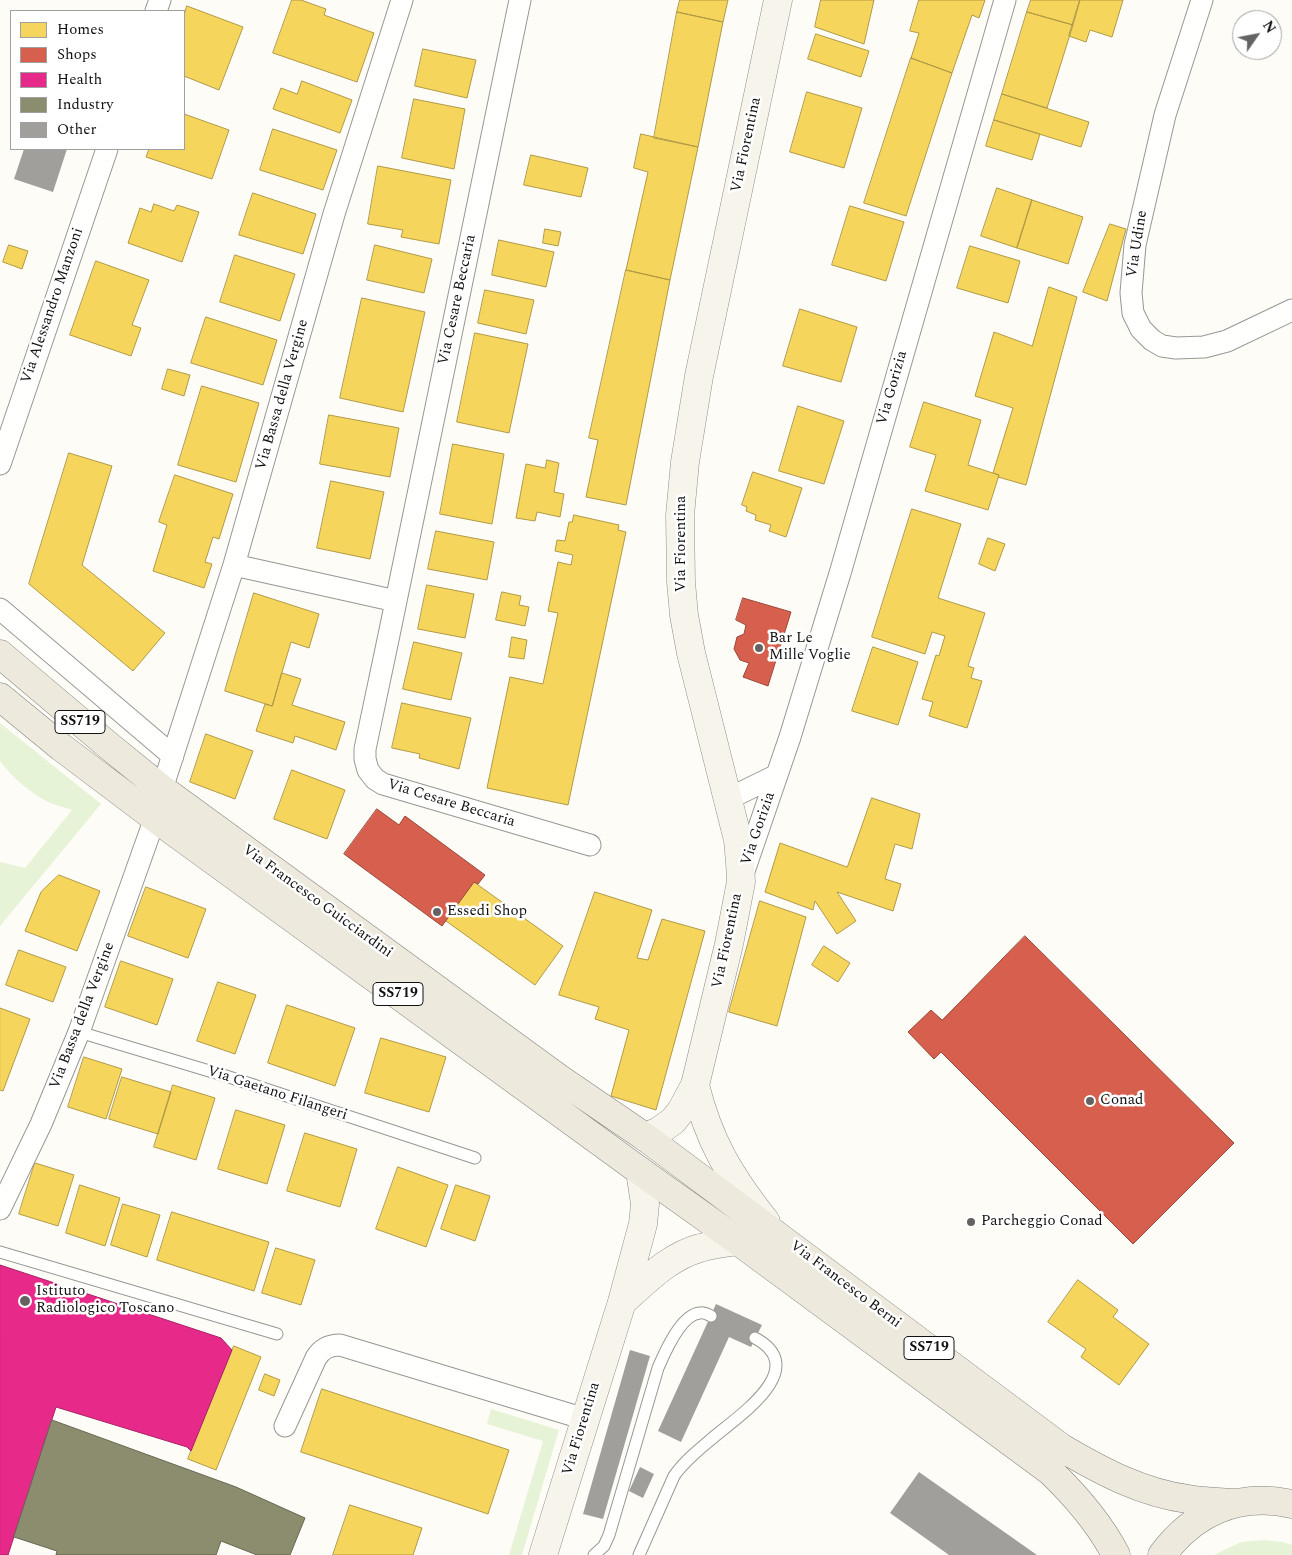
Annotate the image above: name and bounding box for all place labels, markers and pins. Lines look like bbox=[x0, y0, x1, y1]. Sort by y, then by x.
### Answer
place label: Bar Le Mille Voglie bbox=[769, 630, 851, 665]
marker: Bar Le Mille Voglie bbox=[753, 642, 765, 654]
place label: Essedi Shop bbox=[447, 903, 527, 921]
marker: Essedi Shop bbox=[431, 906, 443, 918]
place label: Conad bbox=[1100, 1092, 1143, 1110]
marker: Conad bbox=[1084, 1095, 1096, 1107]
place label: Parcheggio Conad bbox=[981, 1213, 1103, 1231]
marker: Parcheggio Conad bbox=[965, 1216, 977, 1228]
place label: Istituto Radiologico Toscano bbox=[36, 1283, 174, 1318]
marker: Istituto Radiologico Toscano bbox=[18, 1294, 32, 1308]

